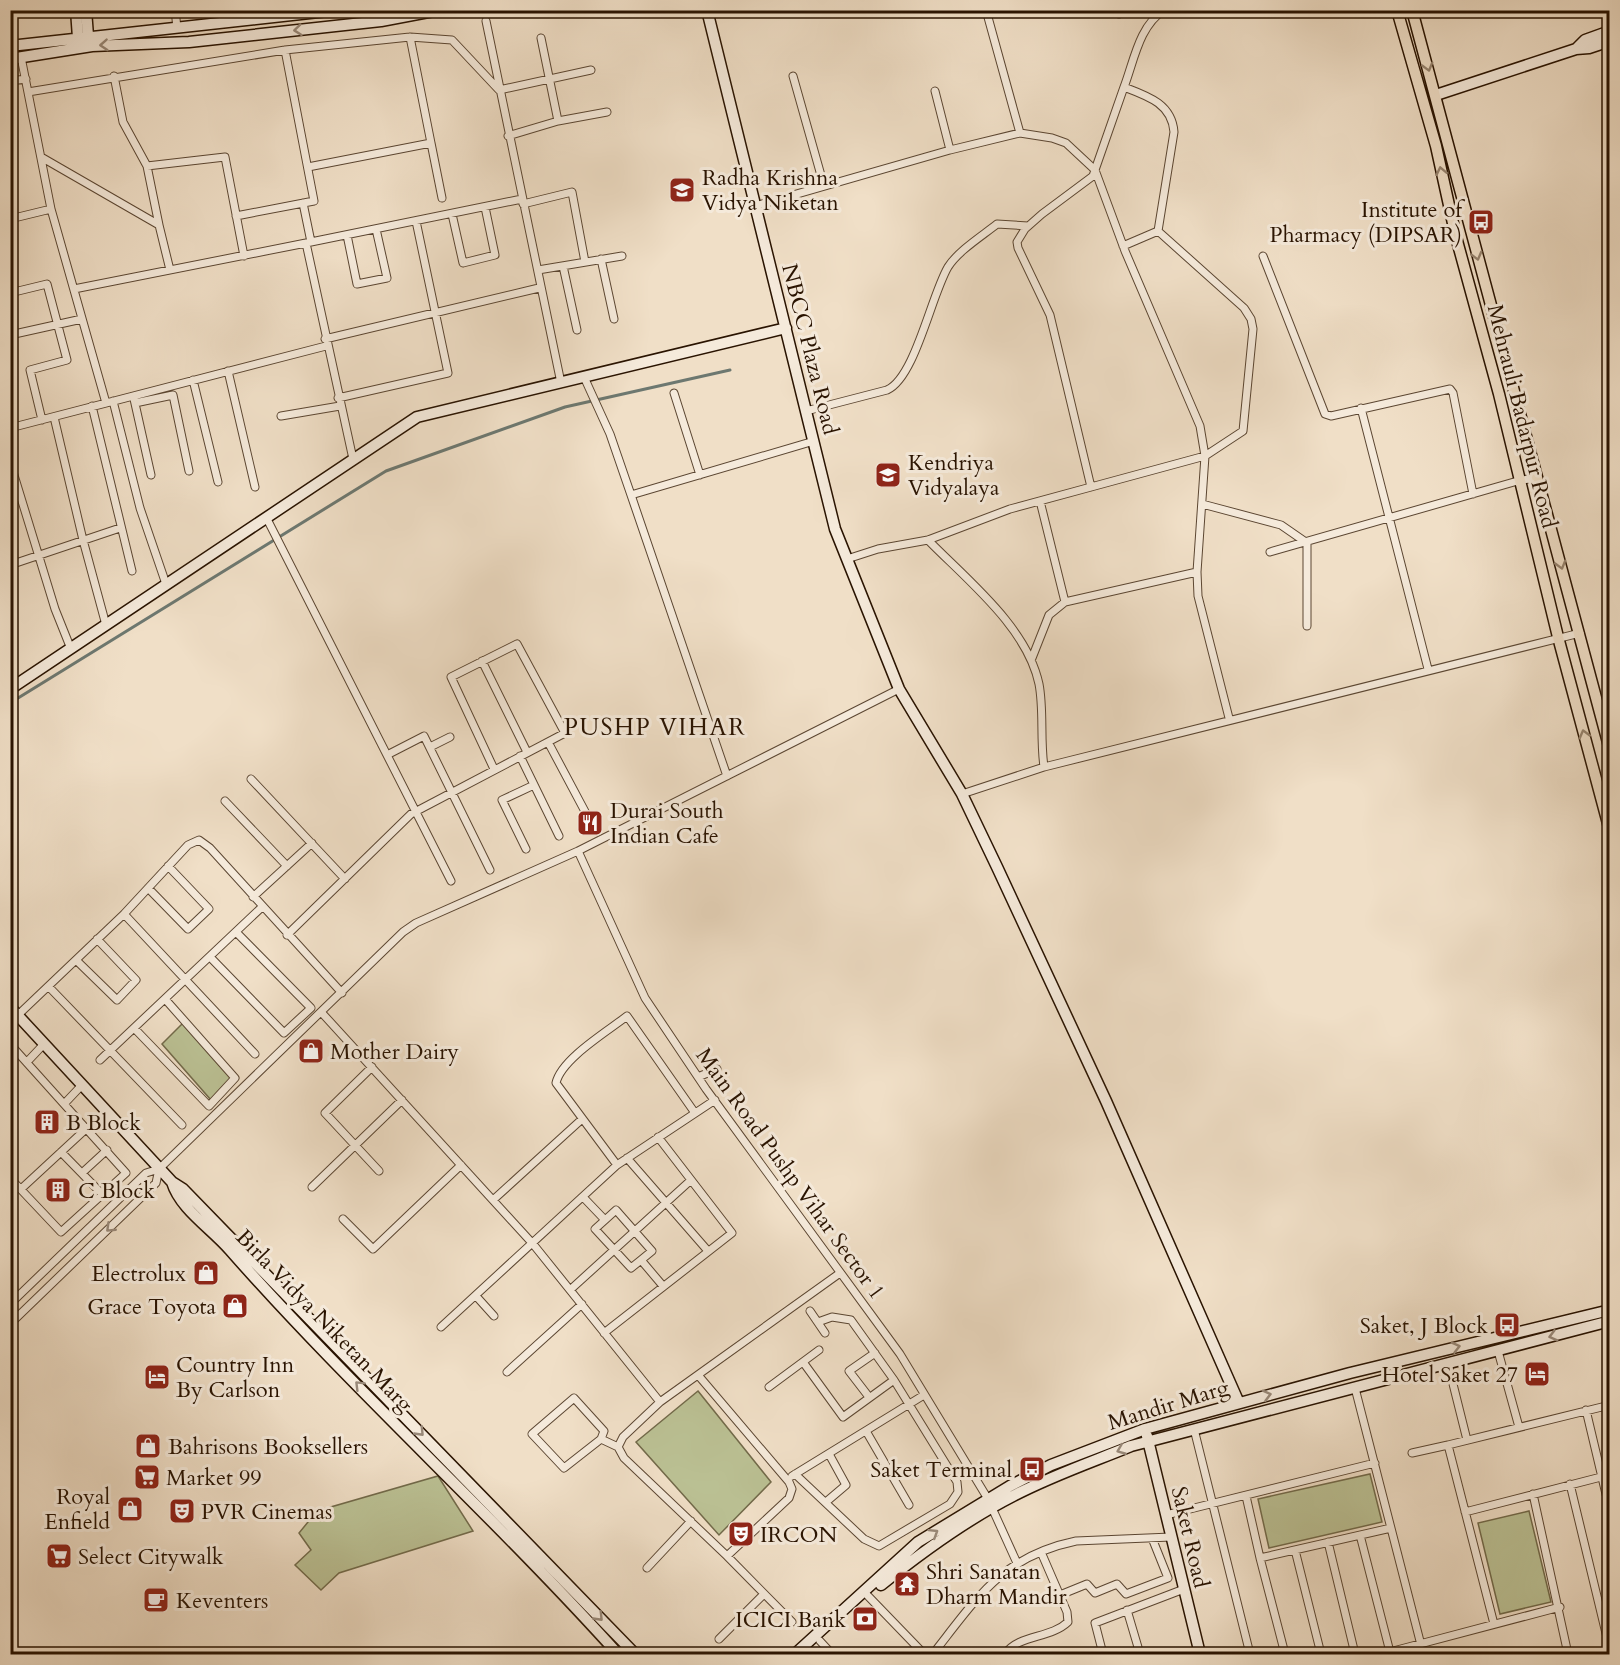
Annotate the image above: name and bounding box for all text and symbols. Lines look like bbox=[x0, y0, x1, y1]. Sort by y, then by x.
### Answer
one-way arrow bbox=[294, 23, 303, 36]
one-way arrow bbox=[99, 39, 108, 52]
one-way arrow bbox=[1421, 61, 1433, 72]
place label: Radha Krishna Vidya Niketan bbox=[702, 163, 839, 218]
one-way arrow bbox=[1436, 166, 1449, 176]
school or university icon: Radha Krishna Vidya Niketan bbox=[667, 175, 697, 205]
place label: Institute of Pharmacy (DIPSAR) bbox=[1269, 195, 1465, 250]
bus stop icon: Institute of Pharmacy (DIPSAR) bbox=[1466, 207, 1496, 237]
one-way arrow bbox=[1470, 250, 1482, 260]
street label: NBCC Plaza Road bbox=[774, 261, 846, 438]
street label: Mehrauli Badarpur Road bbox=[1480, 301, 1564, 532]
place label: Kendriya Vidyalaya bbox=[908, 448, 1000, 503]
school or university icon: Kendriya Vidyalaya bbox=[873, 460, 903, 490]
one-way arrow bbox=[1553, 560, 1566, 570]
district label: PUSHP VIHAR bbox=[564, 711, 746, 744]
one-way arrow bbox=[1578, 729, 1591, 739]
place label: Durai South Indian Cafe bbox=[610, 796, 724, 851]
restaurant icon: Durai South Indian Cafe bbox=[575, 808, 605, 838]
shop icon: Mother Dairy bbox=[296, 1036, 326, 1066]
place label: Mother Dairy bbox=[330, 1037, 459, 1067]
street label: Main Road Pushp Vihar Sector 1 bbox=[689, 1042, 892, 1305]
building icon: B Block bbox=[32, 1107, 62, 1137]
place label: B Block bbox=[66, 1108, 141, 1138]
building icon: C Block bbox=[43, 1175, 73, 1205]
place label: C Block bbox=[78, 1176, 155, 1206]
one-way arrow bbox=[106, 1221, 117, 1232]
street label: Birla Vidya Niketan Marg bbox=[229, 1223, 420, 1419]
shop icon: Electrolux bbox=[191, 1258, 221, 1288]
place label: Electrolux bbox=[91, 1259, 186, 1289]
shop icon: Grace Toyota bbox=[220, 1291, 250, 1321]
place label: Grace Toyota bbox=[87, 1292, 216, 1322]
bus stop icon: Saket, J Block bbox=[1492, 1310, 1522, 1340]
place label: Saket, J Block bbox=[1360, 1311, 1488, 1341]
one-way arrow bbox=[1548, 1329, 1559, 1341]
one-way arrow bbox=[1451, 1342, 1461, 1355]
place label: Country Inn By Carlson bbox=[176, 1350, 295, 1405]
hotel icon: Hotel Saket 27 bbox=[1522, 1359, 1552, 1389]
place label: Hotel Saket 27 bbox=[1382, 1360, 1518, 1390]
hotel icon: Country Inn By Carlson bbox=[142, 1362, 172, 1392]
street label: Mandir Marg bbox=[1104, 1372, 1233, 1438]
one-way arrow bbox=[356, 1382, 367, 1393]
one-way arrow bbox=[1262, 1390, 1272, 1403]
one-way arrow bbox=[413, 1425, 424, 1435]
shop icon: Bahrisons Booksellers bbox=[133, 1431, 163, 1461]
place label: Bahrisons Booksellers bbox=[168, 1432, 368, 1462]
one-way arrow bbox=[1116, 1443, 1127, 1455]
bus stop icon: Saket Terminal bbox=[1017, 1454, 1047, 1484]
place label: Saket Terminal bbox=[870, 1455, 1012, 1485]
supermarket icon: Market 99 bbox=[132, 1462, 162, 1492]
place label: Market 99 bbox=[166, 1463, 261, 1493]
place label: Royal Enfield bbox=[44, 1482, 110, 1537]
street label: Saket Road bbox=[1164, 1483, 1216, 1591]
shop icon: Royal Enfield bbox=[115, 1494, 145, 1524]
theatre icon: PVR Cinemas bbox=[167, 1496, 197, 1526]
place label: PVR Cinemas bbox=[201, 1497, 332, 1527]
theatre icon: IRCON bbox=[726, 1519, 756, 1549]
place label: IRCON bbox=[760, 1520, 838, 1550]
one-way arrow bbox=[928, 1528, 938, 1540]
supermarket icon: Select Citywalk bbox=[44, 1541, 74, 1571]
place label: Select Citywalk bbox=[78, 1542, 224, 1572]
place label: Shri Sanatan Dharm Mandir bbox=[926, 1557, 1068, 1612]
temple icon: Shri Sanatan Dharm Mandir bbox=[892, 1569, 922, 1599]
cafe icon: Keventers bbox=[141, 1585, 171, 1615]
place label: Keventers bbox=[176, 1586, 268, 1616]
bank icon: ICICI Bank bbox=[850, 1604, 880, 1634]
place label: ICICI Bank bbox=[735, 1605, 846, 1635]
one-way arrow bbox=[592, 1611, 603, 1621]

